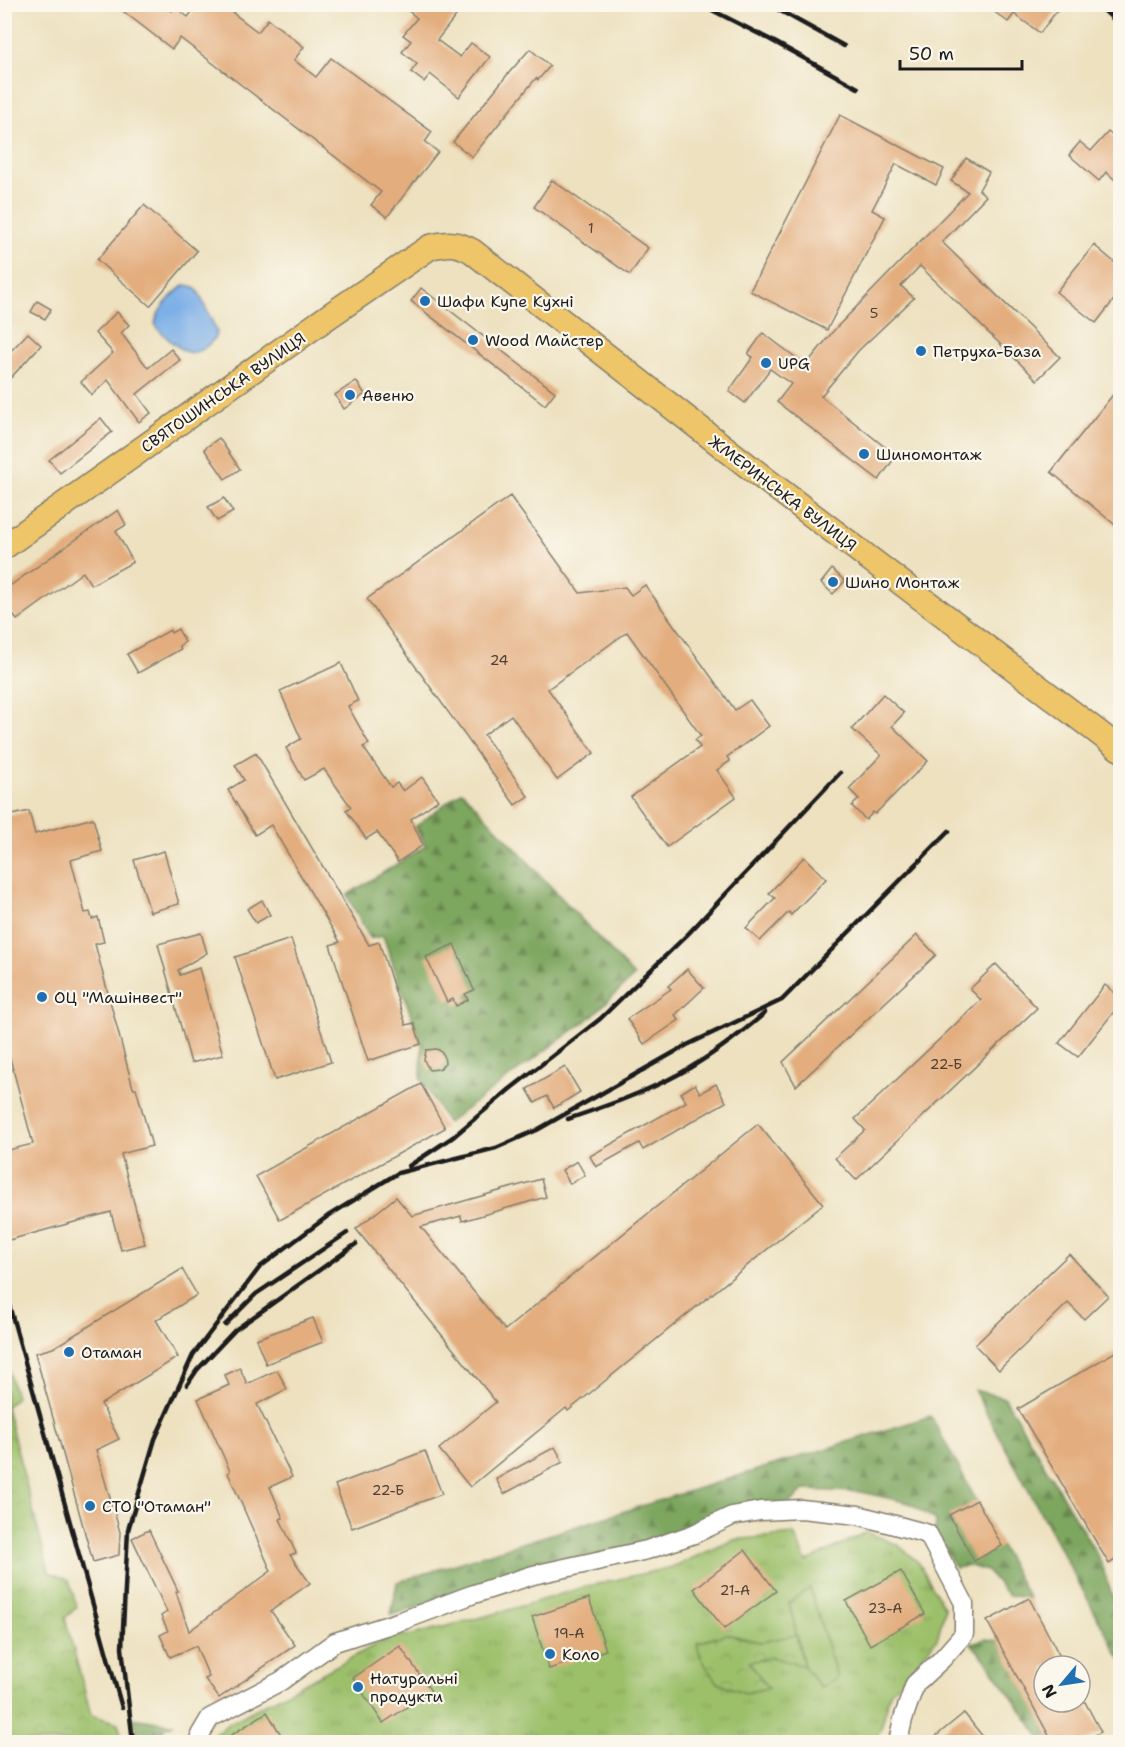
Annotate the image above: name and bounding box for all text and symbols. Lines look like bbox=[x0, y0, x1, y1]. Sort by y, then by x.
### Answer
scale bar bbox=[900, 33, 1022, 71]
text: 50 m bbox=[909, 42, 954, 66]
house number: 1 bbox=[588, 219, 594, 237]
place label: Шафи Купе Кухні bbox=[437, 291, 574, 312]
marker: Шафи Купе Кухні bbox=[418, 294, 432, 308]
house number: 5 bbox=[870, 304, 878, 322]
street label: СВЯТОШИНСЬКА ВУЛИЦЯ bbox=[137, 327, 310, 457]
place label: Wood Майстер bbox=[485, 330, 604, 351]
marker: Wood Майстер bbox=[466, 333, 480, 347]
place label: Петруха-База bbox=[933, 341, 1041, 362]
marker: Петруха-База bbox=[914, 344, 928, 358]
place label: UPG bbox=[778, 353, 810, 374]
marker: UPG bbox=[759, 356, 773, 370]
place label: Авеню bbox=[362, 385, 414, 406]
marker: Авеню bbox=[343, 388, 357, 402]
street label: ЖМЕРИНСЬКА ВУЛИЦЯ bbox=[704, 431, 861, 556]
place label: Шиномонтаж bbox=[876, 444, 982, 465]
marker: Шиномонтаж bbox=[857, 447, 871, 461]
place label: Шино Монтаж bbox=[845, 572, 959, 593]
marker: Шино Монтаж bbox=[826, 575, 840, 589]
house number: 24 bbox=[490, 651, 509, 669]
place label: ОЦ "Машінвест" bbox=[54, 987, 182, 1008]
marker: ОЦ "Машінвест" bbox=[35, 990, 49, 1004]
house number: 22-Б bbox=[930, 1055, 962, 1073]
place label: Отаман bbox=[81, 1342, 142, 1363]
marker: Отаман bbox=[62, 1345, 76, 1359]
house number: 22-Б bbox=[372, 1481, 404, 1499]
place label: СТО "Отаман" bbox=[102, 1496, 211, 1517]
marker: СТО "Отаман" bbox=[83, 1499, 97, 1513]
house number: 21-А bbox=[720, 1581, 750, 1599]
house number: 23-А bbox=[868, 1599, 902, 1617]
house number: 19-А bbox=[554, 1624, 584, 1642]
place label: Коло bbox=[562, 1644, 600, 1665]
marker: Коло bbox=[543, 1647, 557, 1661]
north arrow bbox=[1032, 1654, 1092, 1714]
place label: Натуральні продукти bbox=[370, 1668, 458, 1707]
marker: Натуральні продукти bbox=[351, 1680, 365, 1694]
text: N bbox=[1037, 1680, 1062, 1702]

